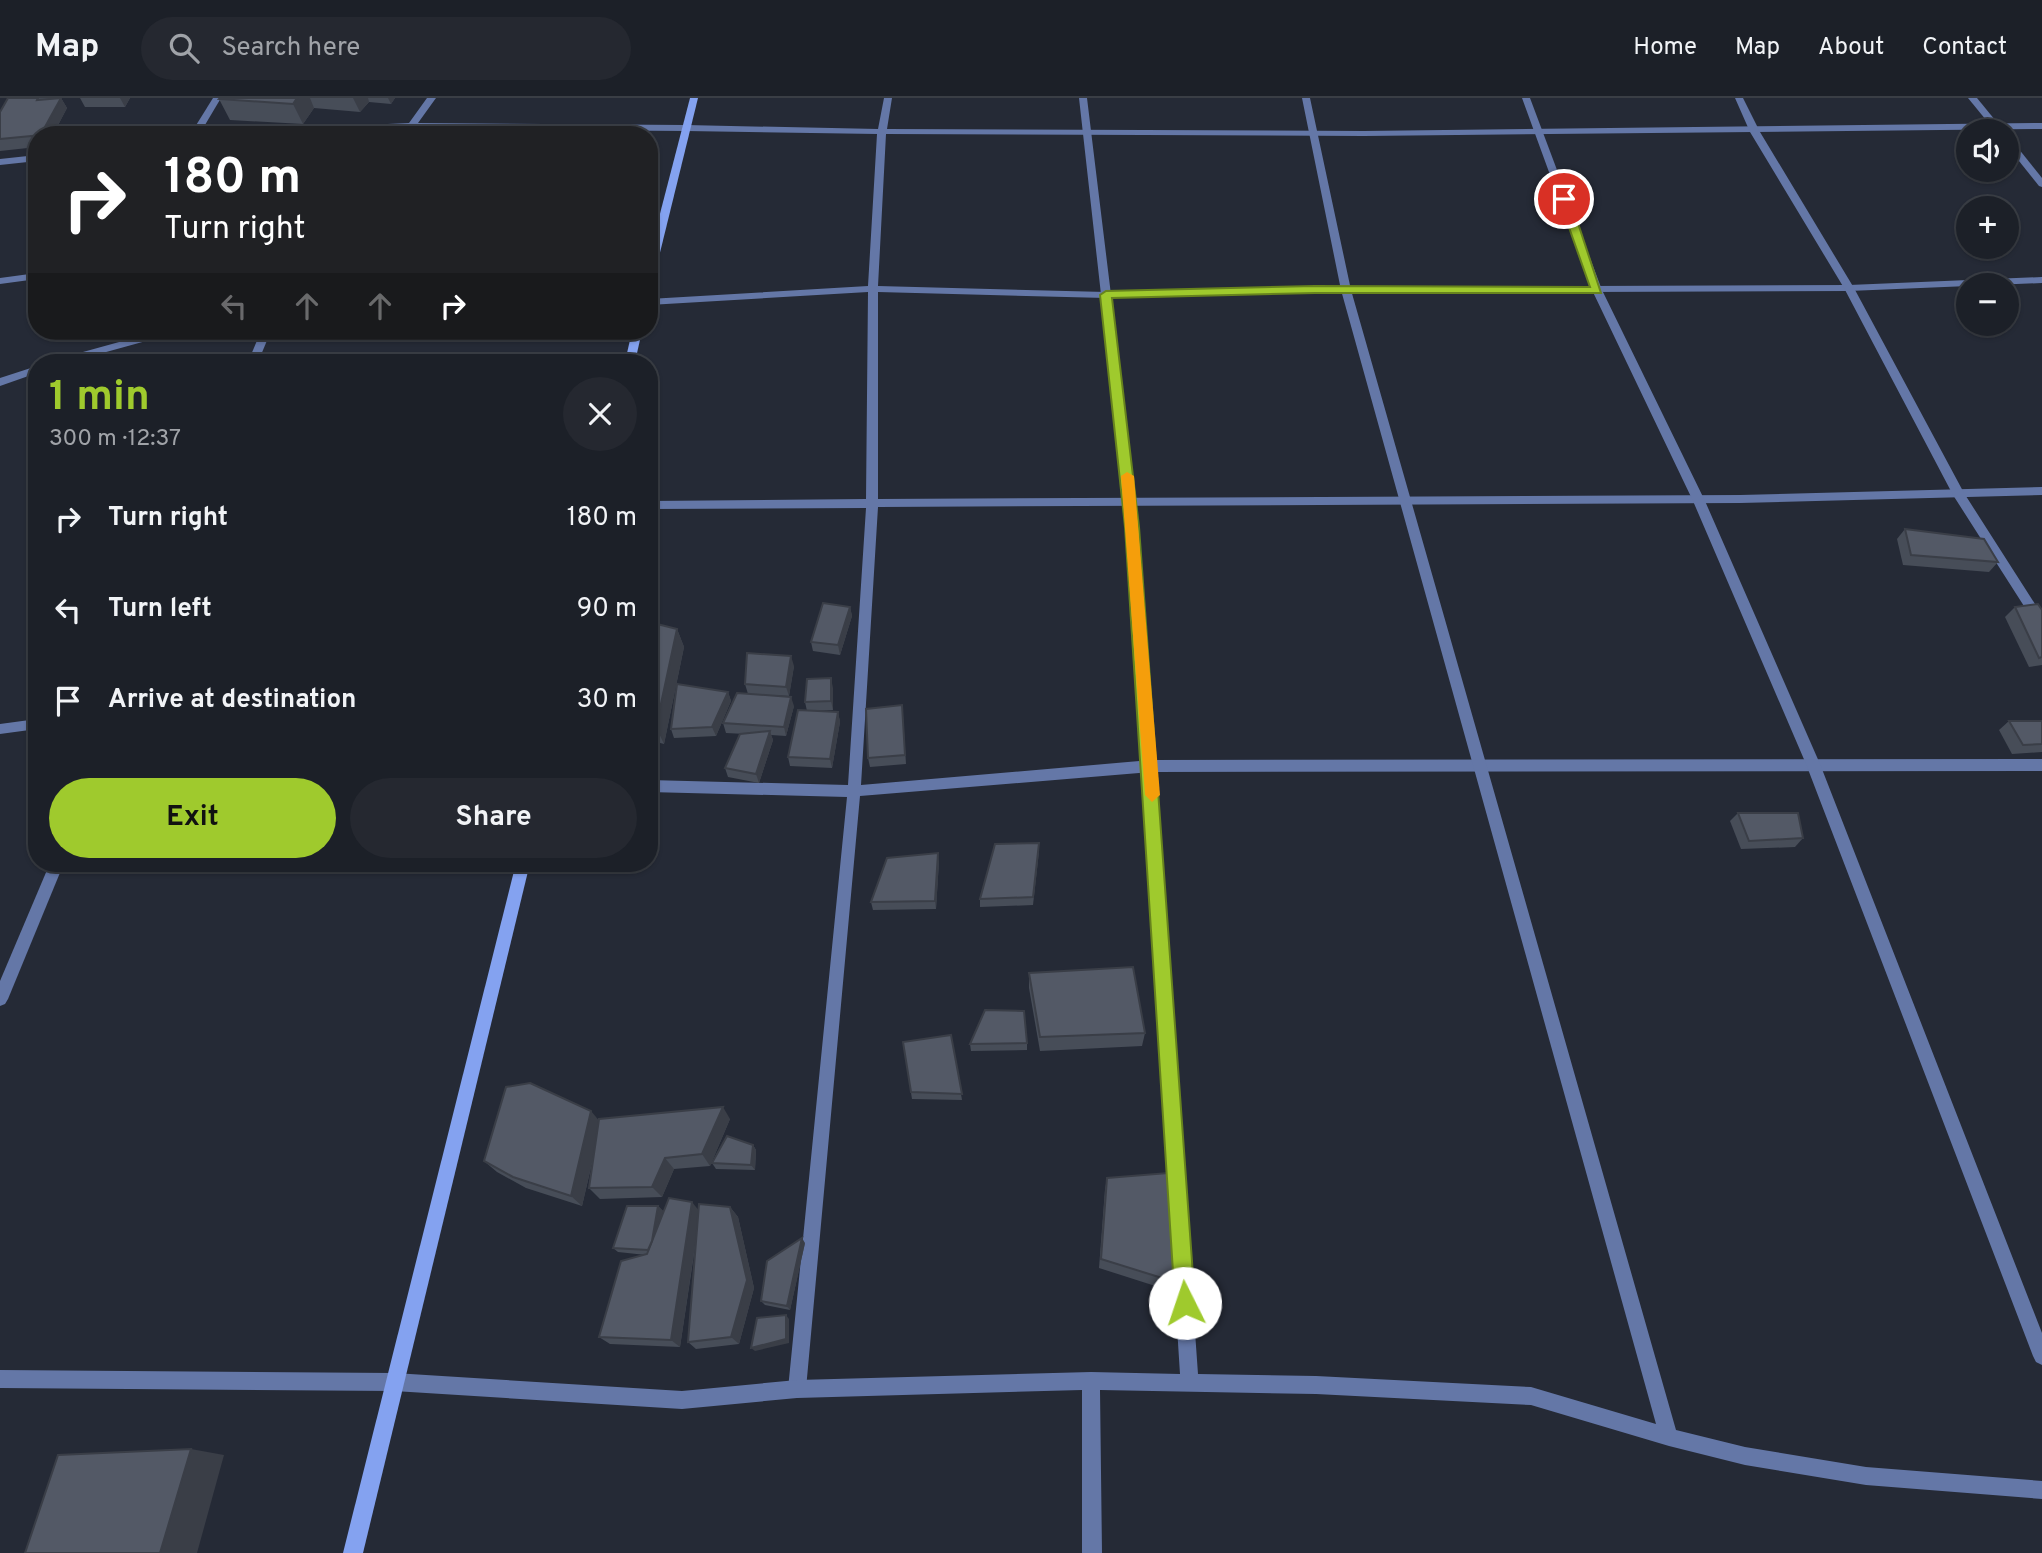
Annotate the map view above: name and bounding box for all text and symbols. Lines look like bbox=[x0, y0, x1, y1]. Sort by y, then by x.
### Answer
search box bbox=[141, 17, 631, 80]
text: Map bbox=[35, 27, 99, 69]
icon: search bbox=[165, 29, 203, 67]
text: Search here bbox=[221, 32, 360, 65]
text: Home bbox=[1633, 33, 1697, 63]
text: Map bbox=[1735, 33, 1780, 63]
text: About bbox=[1818, 33, 1884, 63]
text: Contact bbox=[1922, 33, 2007, 63]
map controls bbox=[1956, 119, 2019, 336]
button: sound bbox=[1956, 119, 2019, 182]
text: 180 m bbox=[164, 149, 301, 211]
icon: right bbox=[49, 154, 140, 245]
pin bbox=[1534, 169, 1594, 229]
icon: arrive bbox=[1545, 180, 1583, 218]
button: + bbox=[1956, 196, 2019, 259]
text: Turn right bbox=[164, 210, 306, 250]
button: − bbox=[1956, 273, 2019, 336]
icon: left bbox=[215, 287, 253, 325]
icon: ahead bbox=[288, 287, 326, 325]
icon: ahead bbox=[361, 287, 399, 325]
icon: right bbox=[434, 287, 472, 325]
text: 1 min bbox=[49, 372, 150, 425]
button: close bbox=[563, 377, 637, 451]
text: 300 m · 12:37 bbox=[49, 425, 181, 454]
icon: right bbox=[49, 500, 87, 538]
text: Turn right bbox=[108, 502, 228, 535]
text: 180 m bbox=[567, 502, 637, 535]
icon: left bbox=[49, 591, 87, 629]
text: Turn left bbox=[108, 593, 212, 626]
text: 90 m bbox=[577, 593, 637, 626]
icon: arrive bbox=[49, 682, 87, 720]
text: Arrive at destination bbox=[108, 684, 356, 717]
text: 30 m bbox=[577, 684, 637, 717]
button: Exit bbox=[49, 778, 336, 858]
button: Share bbox=[350, 778, 637, 858]
position arrow bbox=[1148, 1266, 1222, 1340]

